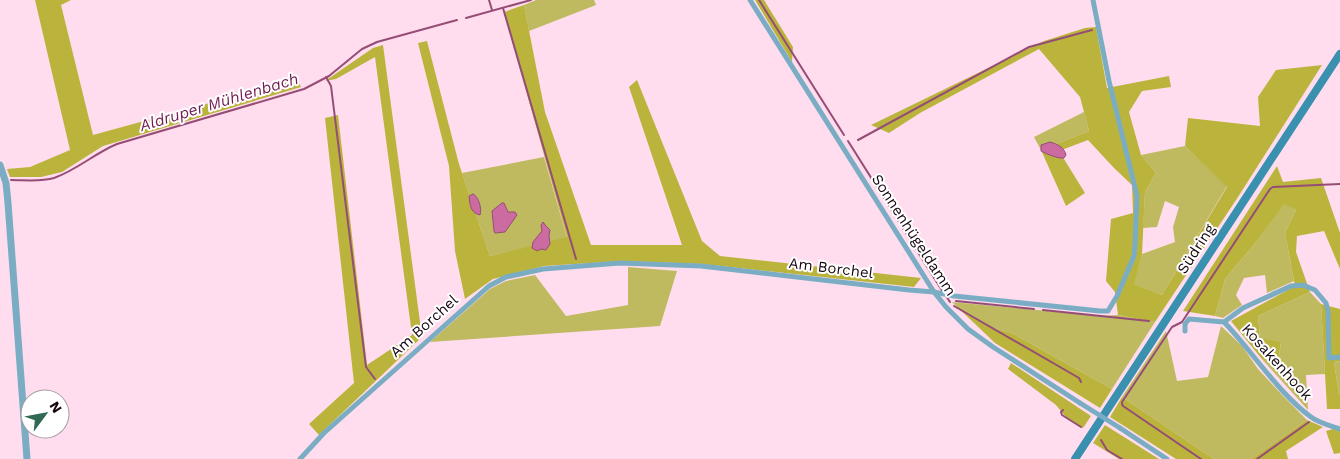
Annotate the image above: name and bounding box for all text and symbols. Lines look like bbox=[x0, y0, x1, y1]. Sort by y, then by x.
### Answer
water label: Aldruper Mühlenbach bbox=[137, 69, 301, 135]
street label: Sonnenhügeldamm bbox=[868, 171, 960, 299]
street label: Südring bbox=[1173, 221, 1219, 277]
street label: Am Borchel bbox=[788, 254, 875, 282]
street label: Am Borchel bbox=[386, 291, 462, 361]
street label: Kosakenhook bbox=[1238, 320, 1316, 404]
north arrow bbox=[20, 389, 70, 439]
text: N bbox=[46, 398, 66, 416]

